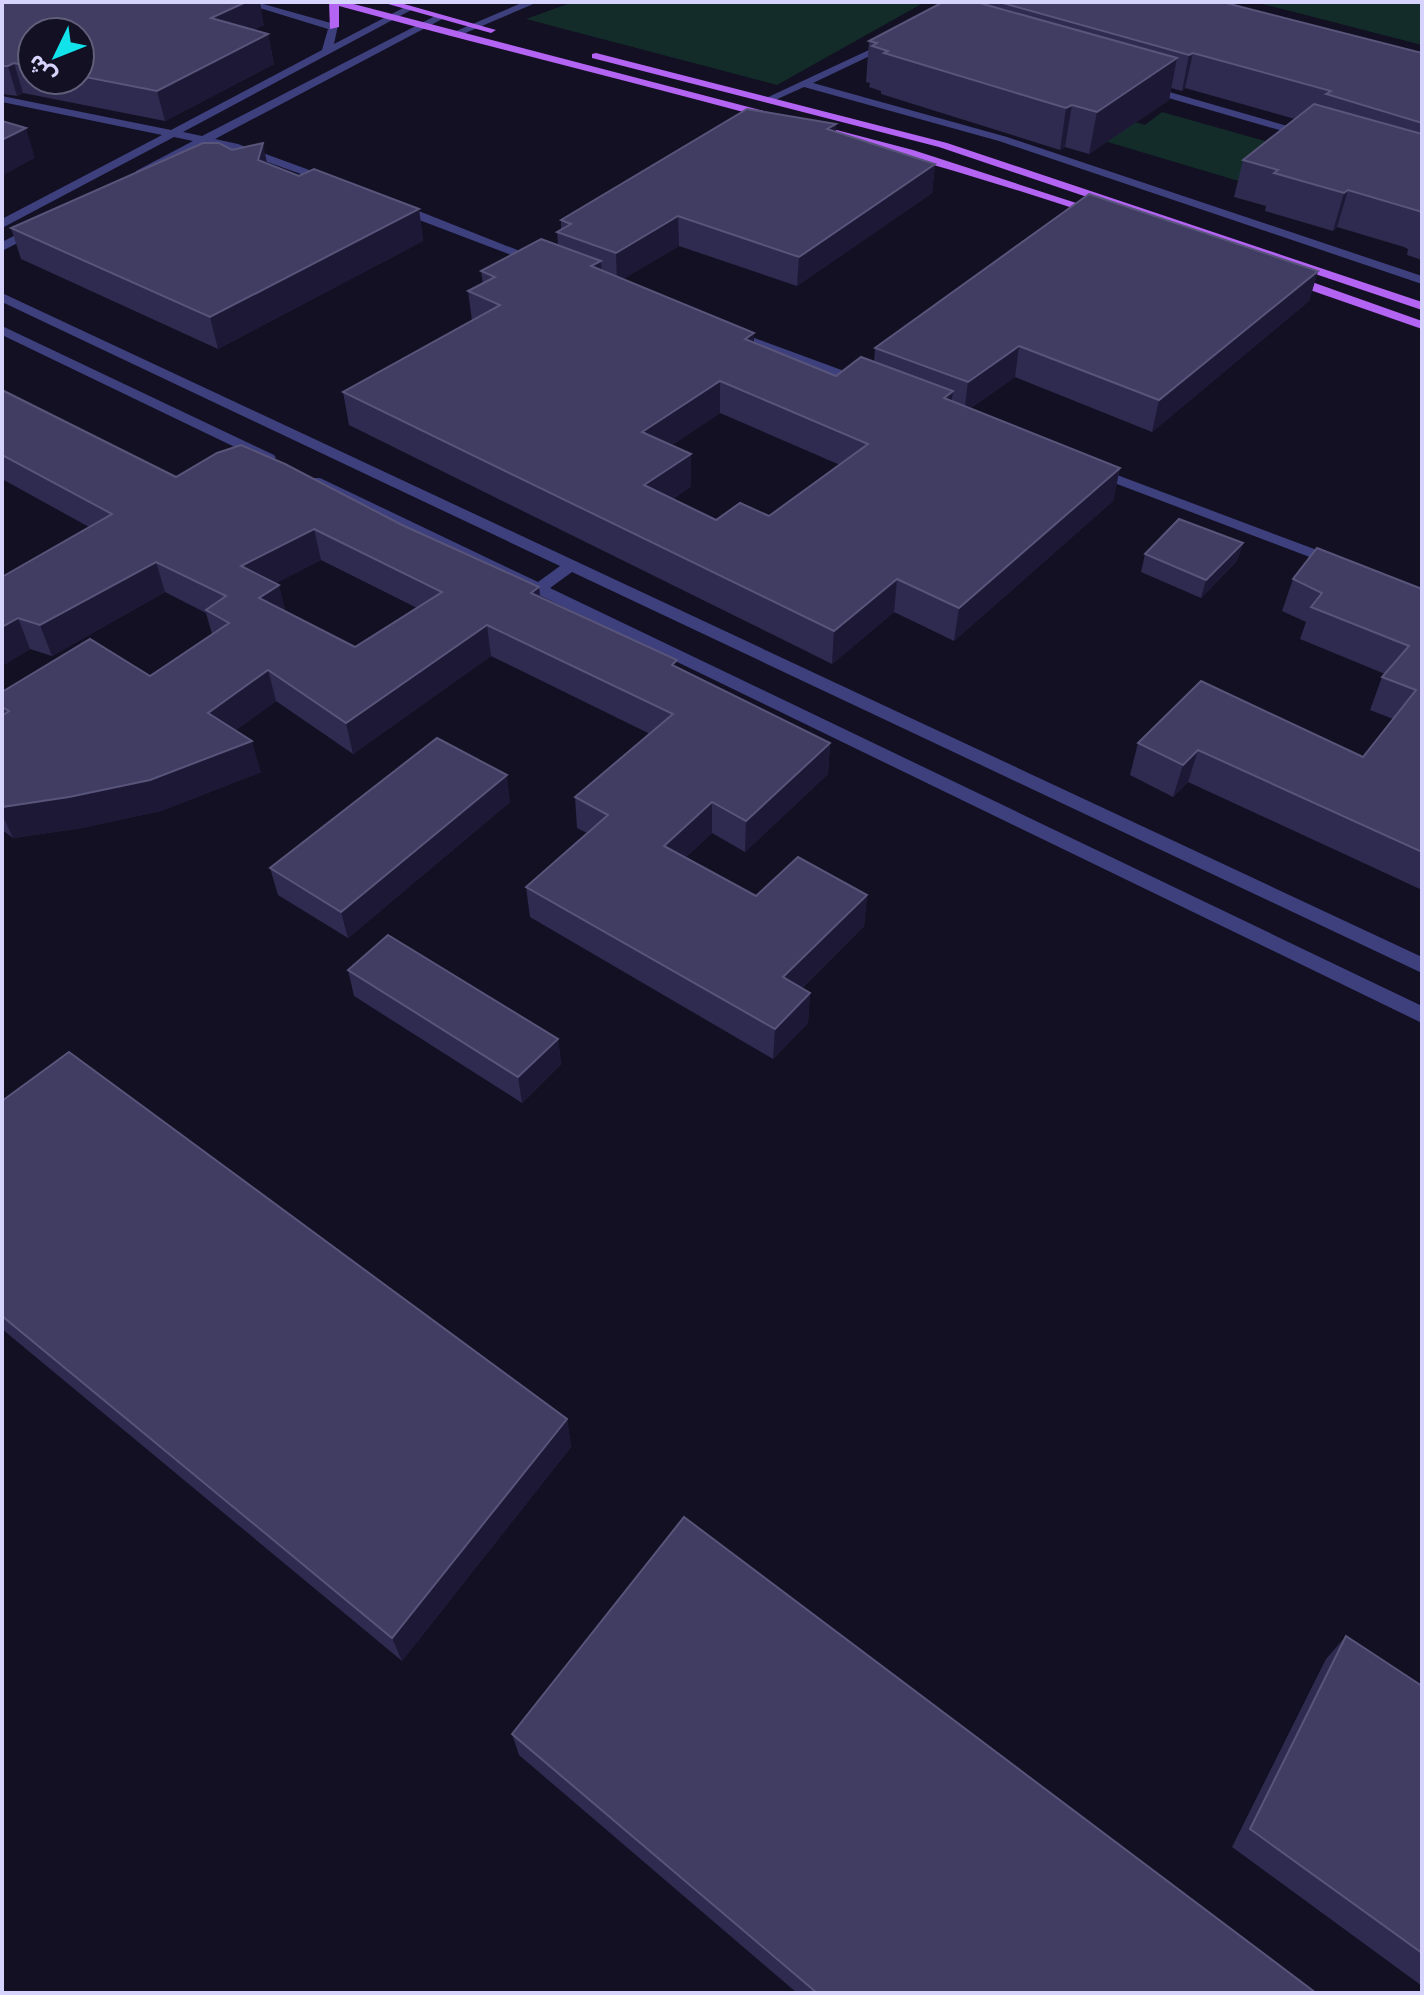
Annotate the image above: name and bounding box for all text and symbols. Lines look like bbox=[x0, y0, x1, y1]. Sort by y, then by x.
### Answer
north arrow bbox=[16, 16, 96, 96]
text: ش bbox=[21, 50, 61, 90]

